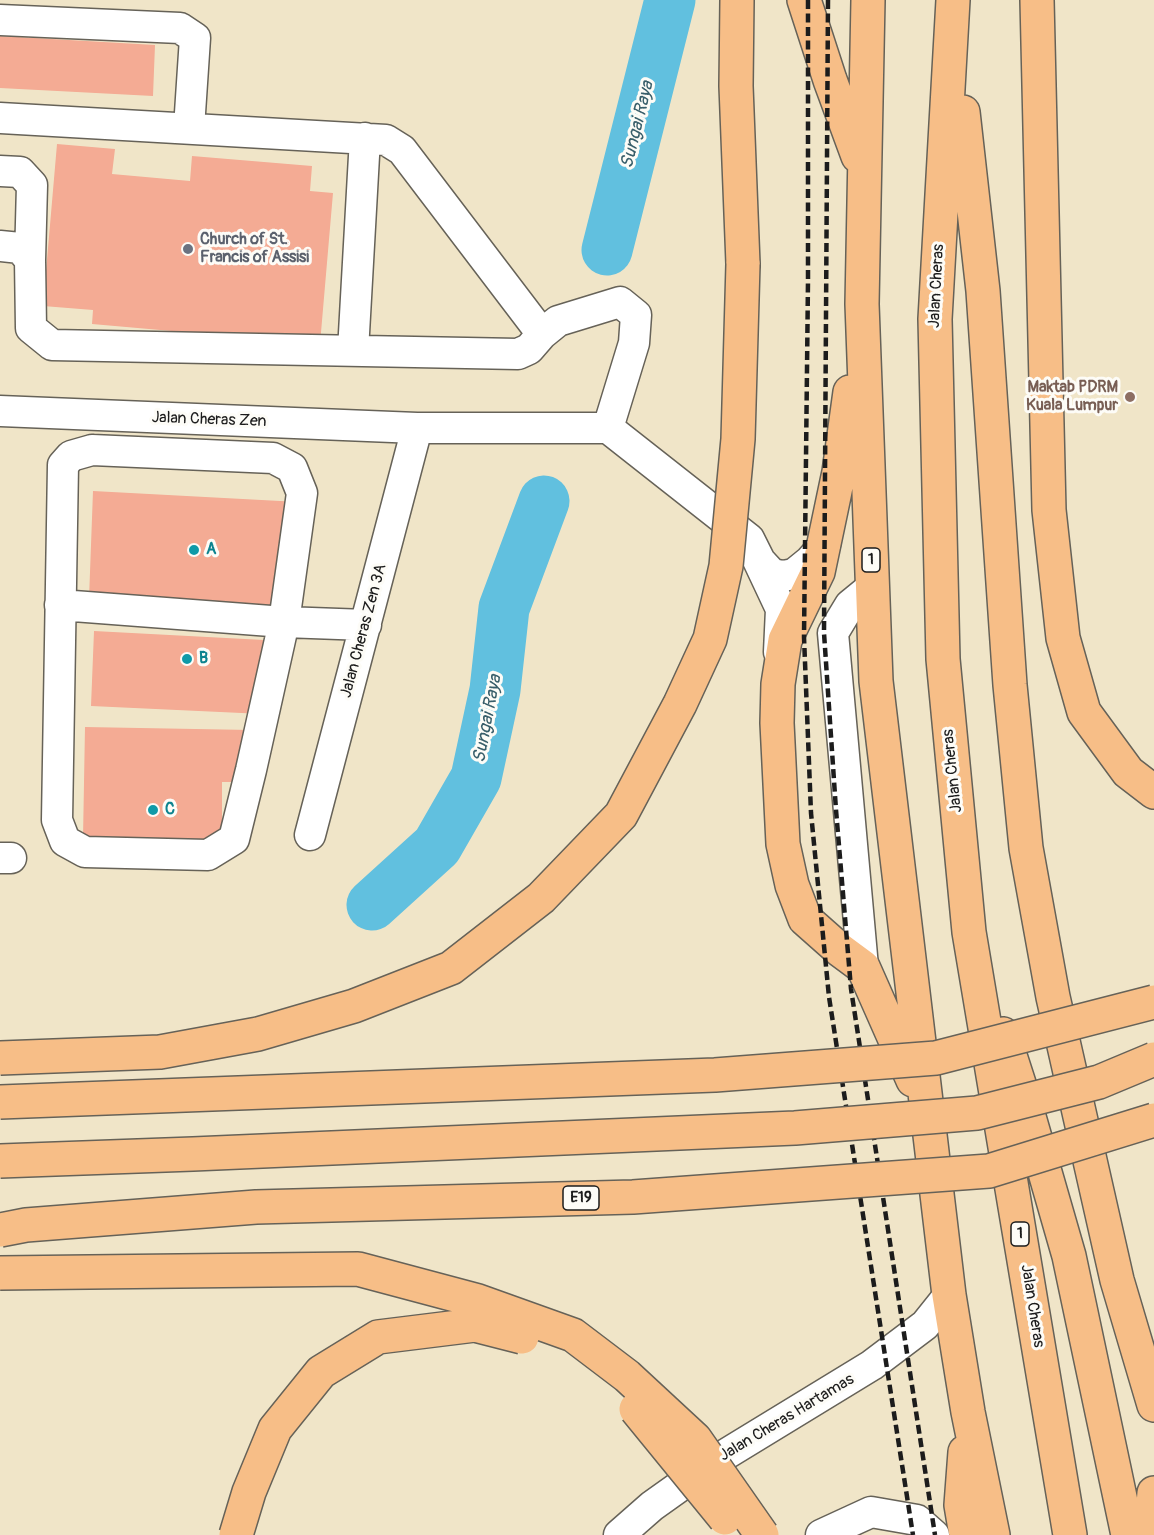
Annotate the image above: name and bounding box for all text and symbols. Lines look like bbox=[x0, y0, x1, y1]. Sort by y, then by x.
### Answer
water label: Sungai Raya bbox=[617, 79, 659, 171]
place label: Church of St. Francis of Assisi bbox=[200, 230, 309, 268]
marker: Church of St. Francis of Assisi bbox=[181, 242, 195, 256]
street label: Jalan Cheras bbox=[925, 244, 949, 328]
place label: Maktab PDRM Kuala Lumpur bbox=[1026, 378, 1118, 416]
marker: Maktab PDRM Kuala Lumpur bbox=[1123, 390, 1137, 404]
street label: Jalan Cheras Zen bbox=[151, 408, 267, 432]
place label: A bbox=[206, 540, 216, 560]
marker: A bbox=[187, 543, 201, 557]
road number: 1 bbox=[862, 548, 880, 572]
street label: Jalan Cheras Zen 3A bbox=[337, 562, 391, 700]
place label: B bbox=[199, 649, 208, 669]
marker: B bbox=[180, 652, 194, 666]
water label: Sungai Raya bbox=[469, 673, 507, 765]
street label: Jalan Cheras bbox=[939, 728, 967, 814]
place label: C bbox=[165, 800, 175, 820]
marker: C bbox=[146, 803, 160, 817]
road number: E19 bbox=[563, 1186, 599, 1210]
road number: 1 bbox=[1011, 1222, 1029, 1246]
street label: Jalan Cheras bbox=[1016, 1263, 1048, 1349]
street label: Jalan Cheras Hartamas bbox=[716, 1370, 858, 1466]

